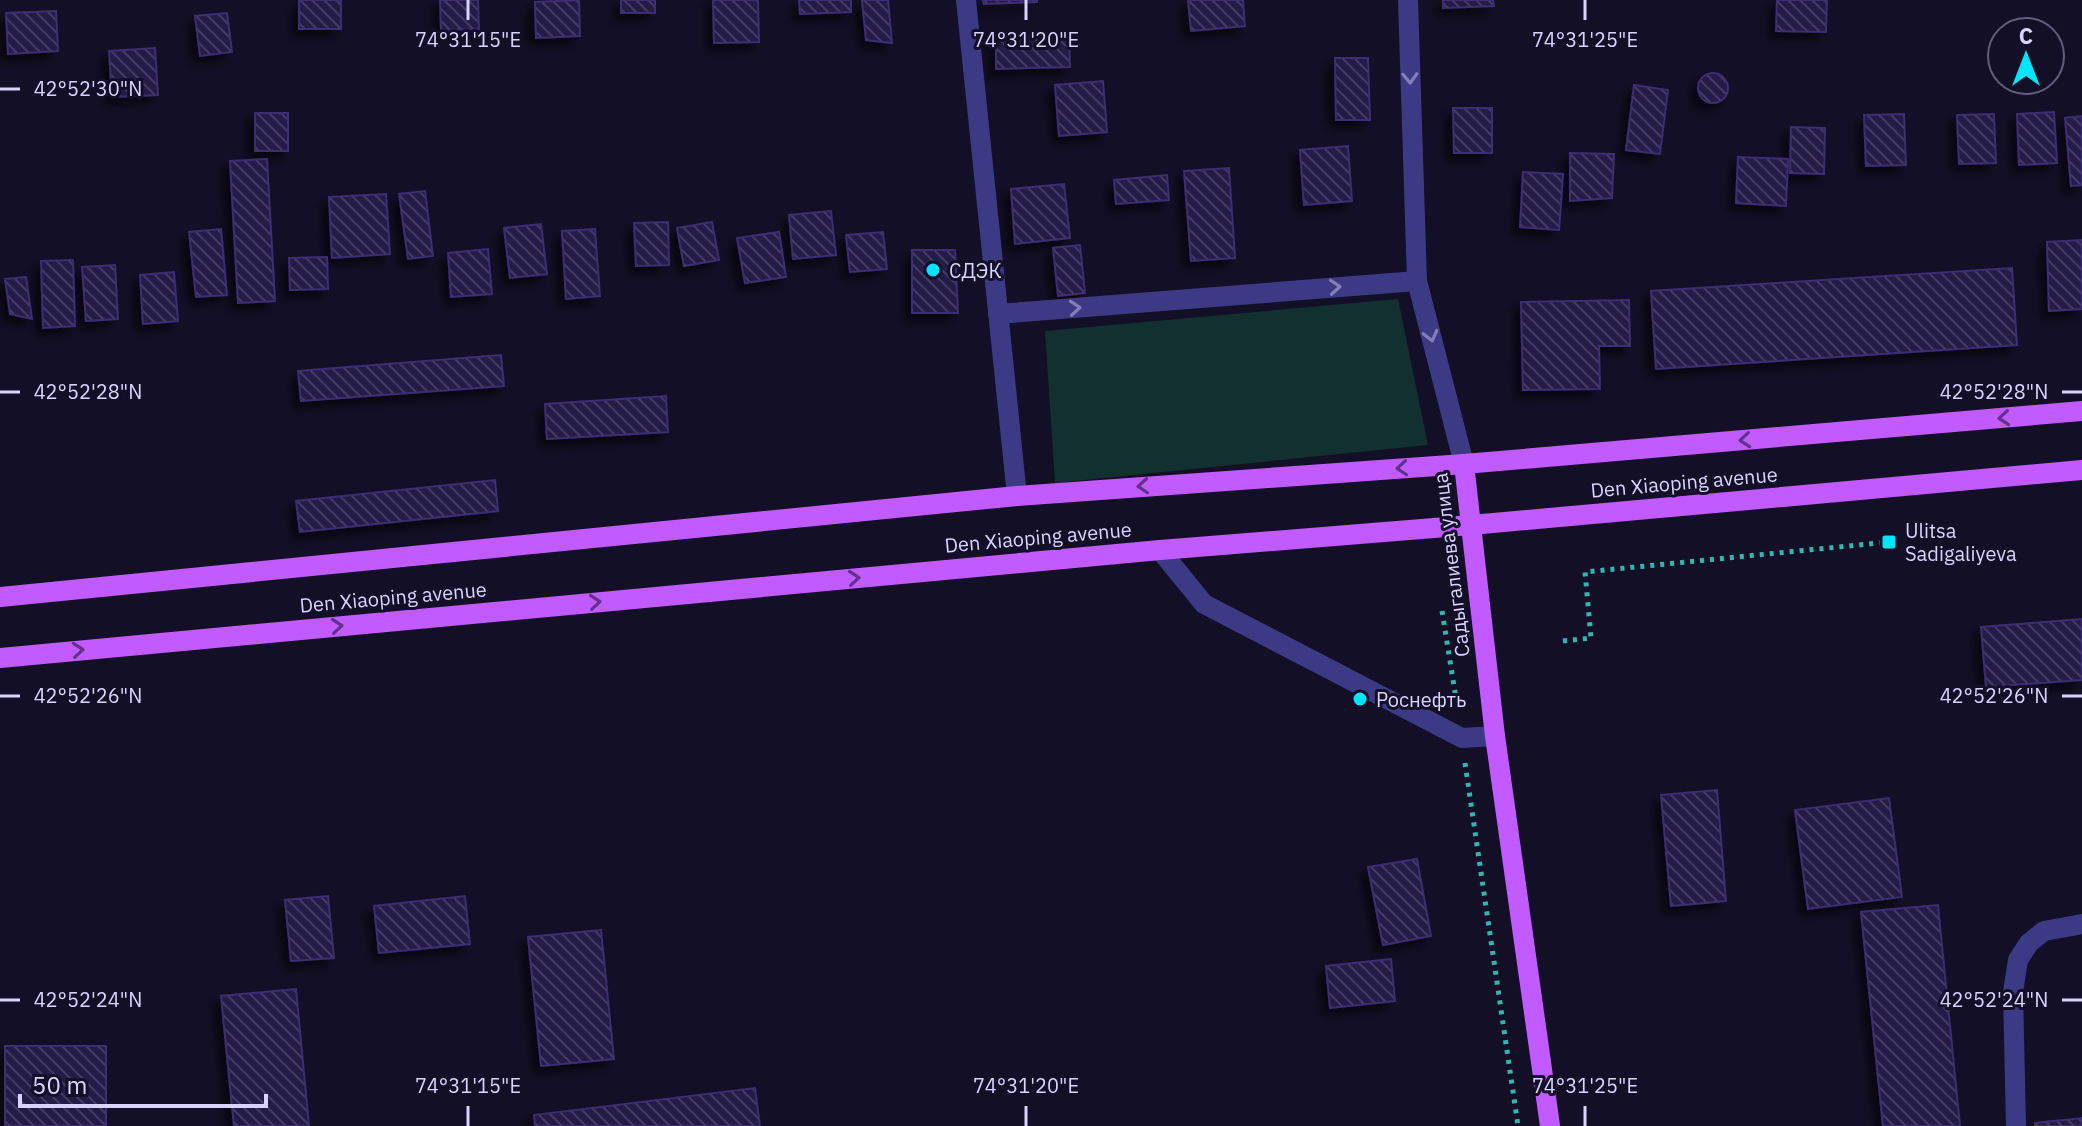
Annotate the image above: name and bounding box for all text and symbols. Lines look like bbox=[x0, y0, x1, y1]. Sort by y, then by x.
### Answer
north arrow bbox=[1986, 16, 2066, 96]
text: С bbox=[2019, 21, 2033, 50]
text: 74°31'15"E bbox=[415, 26, 521, 53]
text: 74°31'20"E bbox=[973, 26, 1079, 53]
text: 74°31'25"E bbox=[1532, 26, 1638, 53]
one-way arrow bbox=[1402, 72, 1419, 85]
text: 42°52'30"N bbox=[34, 75, 142, 102]
place label: СДЭК bbox=[949, 257, 1002, 284]
marker: СДЭК bbox=[924, 261, 942, 279]
one-way arrow bbox=[1329, 279, 1342, 296]
one-way arrow bbox=[1069, 300, 1082, 317]
one-way arrow bbox=[1421, 329, 1438, 342]
text: 42°52'28"N bbox=[34, 378, 142, 405]
text: 42°52'28"N bbox=[1940, 378, 2048, 405]
one-way arrow bbox=[1997, 409, 2010, 426]
one-way arrow bbox=[1738, 431, 1751, 448]
one-way arrow bbox=[1395, 459, 1408, 476]
street label: Den Xiaoping avenue bbox=[1589, 460, 1779, 504]
street label: Садыгалиева улица bbox=[1426, 471, 1476, 659]
one-way arrow bbox=[1136, 477, 1149, 494]
street label: Den Xiaoping avenue bbox=[943, 515, 1133, 559]
place label: Ulitsa Sadigaliyeva bbox=[1905, 517, 2017, 567]
marker: Ulitsa Sadigaliyeva bbox=[1880, 533, 1898, 551]
one-way arrow bbox=[848, 570, 861, 587]
street label: Den Xiaoping avenue bbox=[298, 575, 488, 619]
one-way arrow bbox=[589, 594, 602, 611]
one-way arrow bbox=[330, 618, 343, 635]
one-way arrow bbox=[72, 642, 85, 659]
text: 42°52'26"N bbox=[34, 682, 142, 709]
text: 42°52'26"N bbox=[1940, 682, 2048, 709]
place label: Роснефть bbox=[1376, 686, 1466, 713]
marker: Роснефть bbox=[1351, 690, 1369, 708]
text: 42°52'24"N bbox=[34, 986, 142, 1013]
text: 42°52'24"N bbox=[1940, 986, 2048, 1013]
scale bar bbox=[20, 1058, 266, 1108]
text: 50 m bbox=[32, 1069, 87, 1101]
text: 74°31'15"E bbox=[415, 1072, 521, 1099]
text: 74°31'20"E bbox=[973, 1072, 1079, 1099]
text: 74°31'25"E bbox=[1532, 1072, 1638, 1099]

